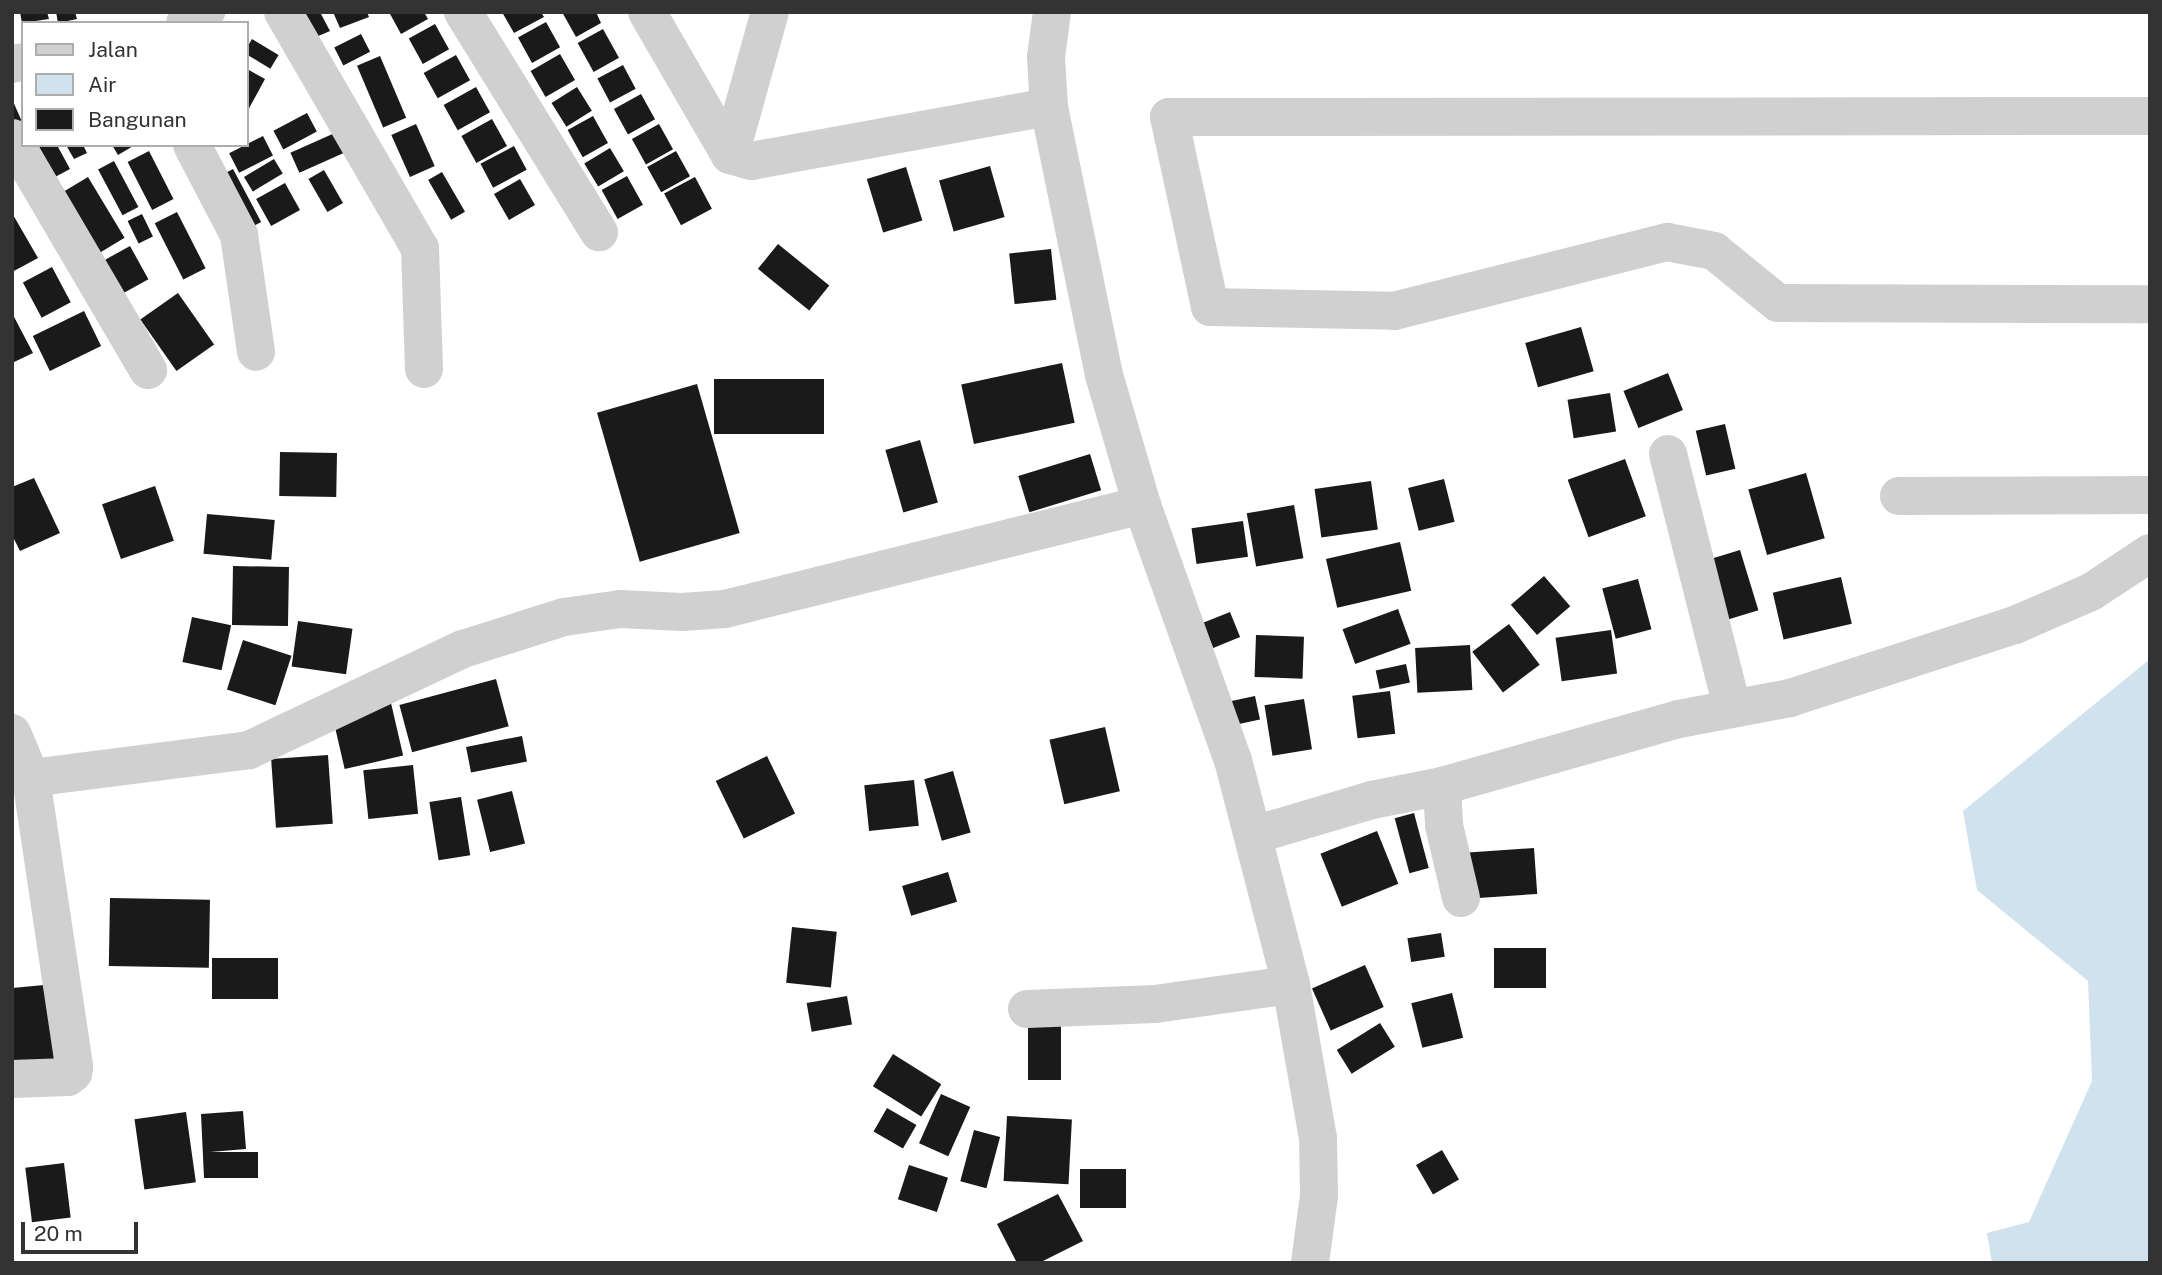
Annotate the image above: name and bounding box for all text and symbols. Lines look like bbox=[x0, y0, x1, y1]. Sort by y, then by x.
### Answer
legend bbox=[21, 21, 248, 147]
text: Jalan bbox=[88, 37, 138, 62]
text: Air bbox=[88, 72, 116, 97]
text: Bangunan bbox=[88, 107, 187, 132]
scale bar bbox=[24, 1208, 142, 1252]
text: 20 m bbox=[34, 1221, 83, 1246]

